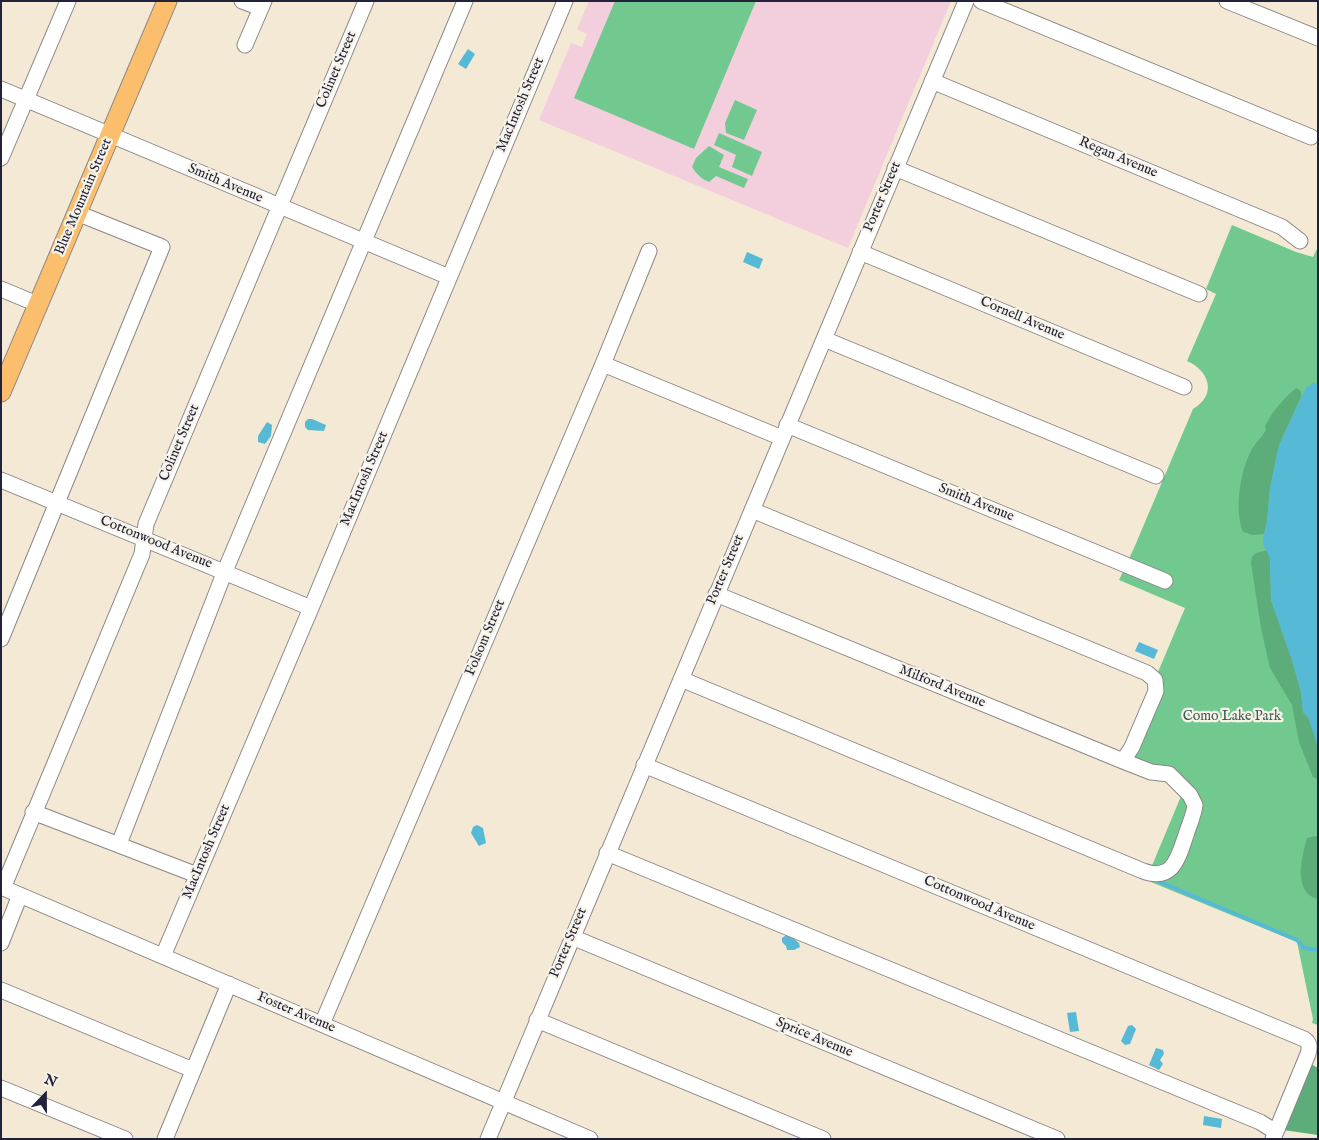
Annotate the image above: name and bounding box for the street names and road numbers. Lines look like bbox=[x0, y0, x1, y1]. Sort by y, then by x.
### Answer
street label: Colinet Street bbox=[313, 29, 361, 111]
street label: MacIntosh Street bbox=[493, 55, 549, 155]
street label: Regan Avenue bbox=[1076, 134, 1160, 182]
street label: Blue Mountain Street bbox=[52, 136, 116, 258]
street label: Porter Street bbox=[861, 159, 905, 235]
street label: Smith Avenue bbox=[185, 161, 265, 207]
street label: Cornell Avenue bbox=[977, 294, 1067, 344]
street label: Colinet Street bbox=[156, 402, 204, 484]
street label: MacIntosh Street bbox=[337, 429, 393, 529]
street label: Smith Avenue bbox=[936, 480, 1016, 526]
street label: Cottonwood Avenue bbox=[97, 513, 215, 573]
street label: Porter Street bbox=[704, 532, 748, 608]
street label: Folsom Street bbox=[462, 597, 510, 679]
street label: Milford Avenue bbox=[896, 662, 988, 712]
street label: MacIntosh Street bbox=[179, 802, 235, 902]
street label: Cottonwood Avenue bbox=[921, 873, 1037, 935]
street label: Porter Street bbox=[547, 905, 591, 981]
street label: Foster Avenue bbox=[254, 989, 338, 1037]
street label: Sprice Avenue bbox=[773, 1014, 855, 1062]

